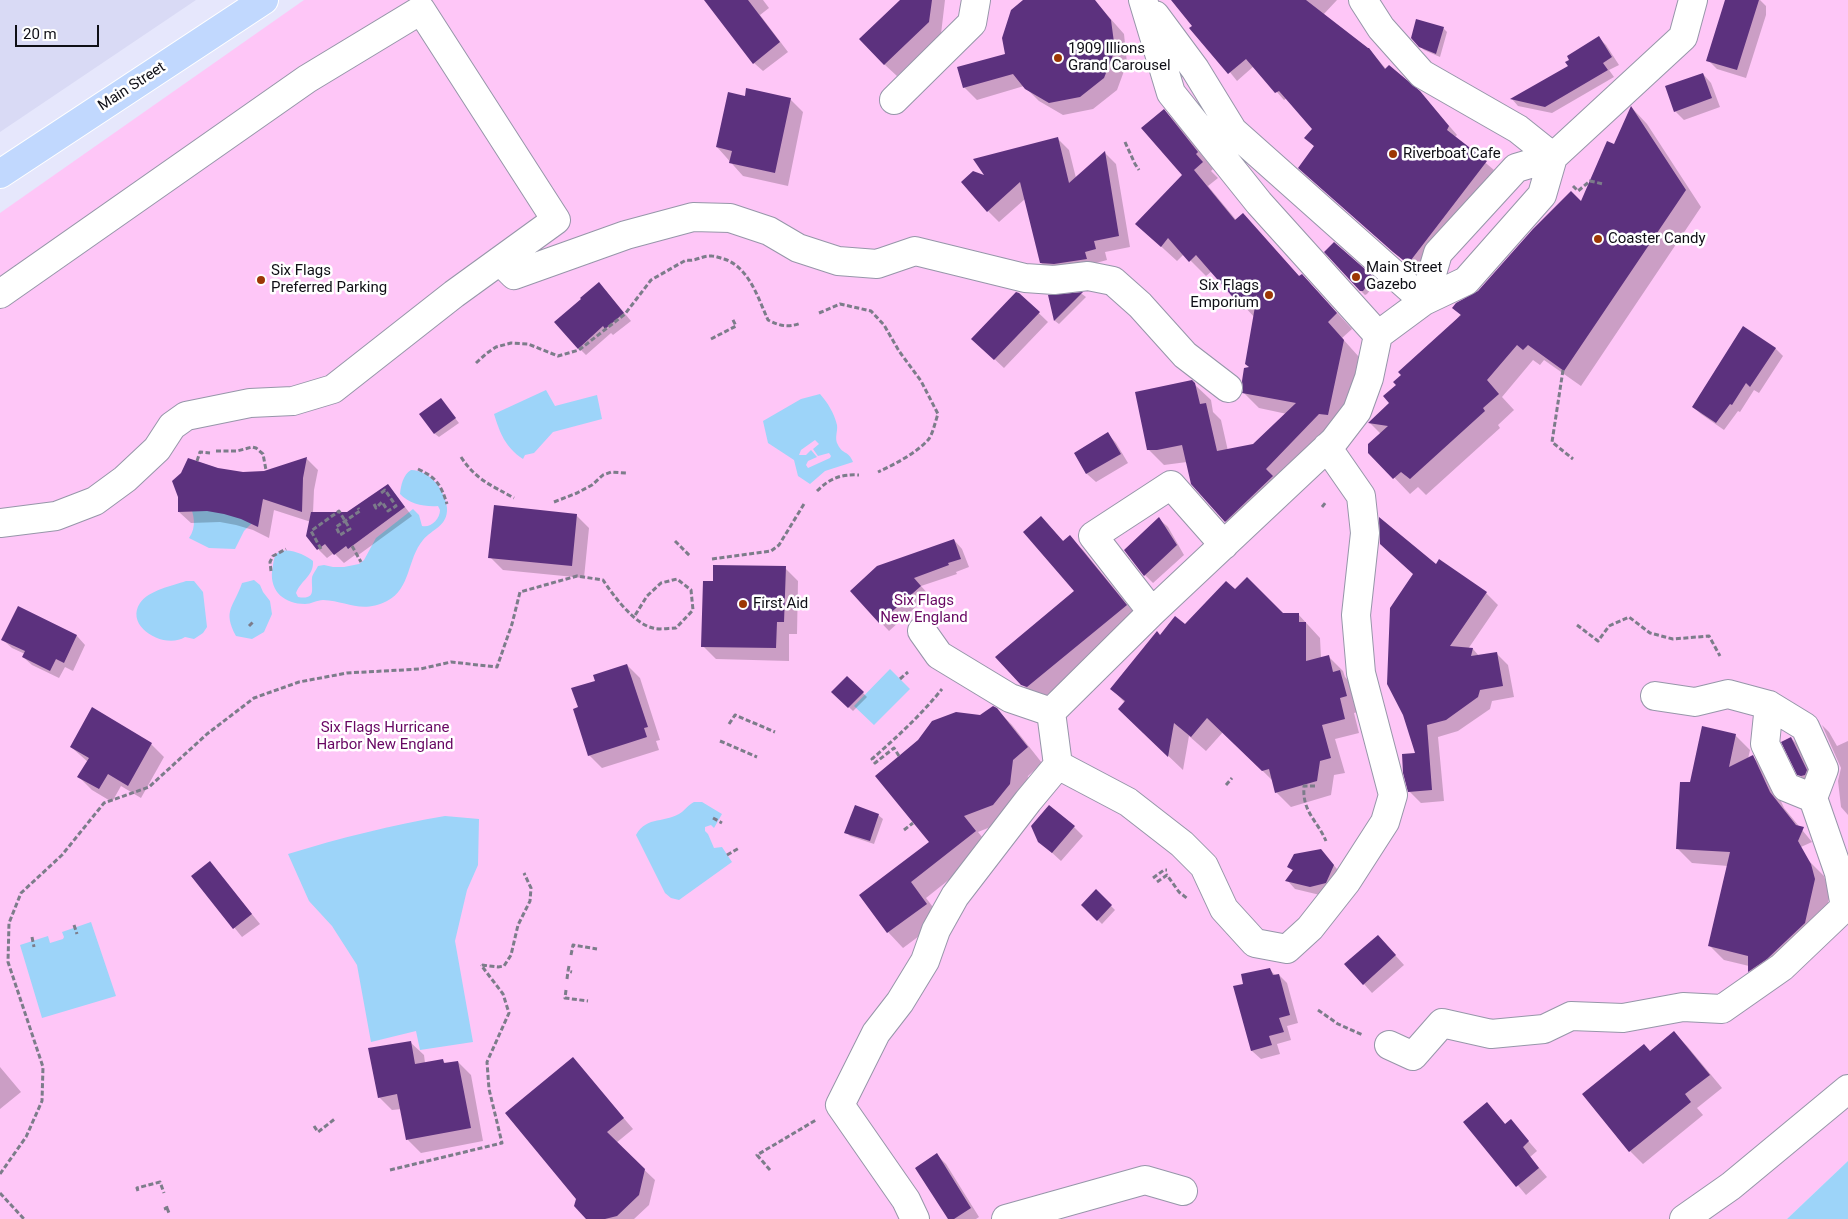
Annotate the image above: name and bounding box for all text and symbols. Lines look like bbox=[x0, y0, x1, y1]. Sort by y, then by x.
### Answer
scale bar bbox=[18, 15, 101, 47]
text: 20 m bbox=[23, 25, 57, 43]
place label: 1909 Illions Grand Carousel bbox=[1068, 40, 1171, 75]
marker: 1909 Illions Grand Carousel bbox=[1052, 52, 1064, 64]
street label: Main Street bbox=[95, 59, 169, 115]
place label: Riverboat Cafe bbox=[1403, 145, 1501, 163]
marker: Riverboat Cafe bbox=[1387, 148, 1399, 160]
place label: Coaster Candy bbox=[1608, 230, 1706, 248]
marker: Coaster Candy bbox=[1592, 233, 1604, 245]
place label: Main Street Gazebo bbox=[1366, 259, 1442, 294]
place label: Six Flags Preferred Parking bbox=[271, 262, 387, 297]
marker: Main Street Gazebo bbox=[1350, 271, 1362, 283]
marker: Six Flags Preferred Parking bbox=[255, 274, 267, 286]
place label: Six Flags Emporium bbox=[1190, 277, 1259, 312]
marker: Six Flags Emporium bbox=[1263, 289, 1275, 301]
park label: Six Flags New England bbox=[880, 592, 968, 627]
place label: First Aid bbox=[753, 595, 808, 613]
marker: First Aid bbox=[737, 598, 749, 610]
park label: Six Flags Hurricane Harbor New England bbox=[316, 719, 454, 754]

